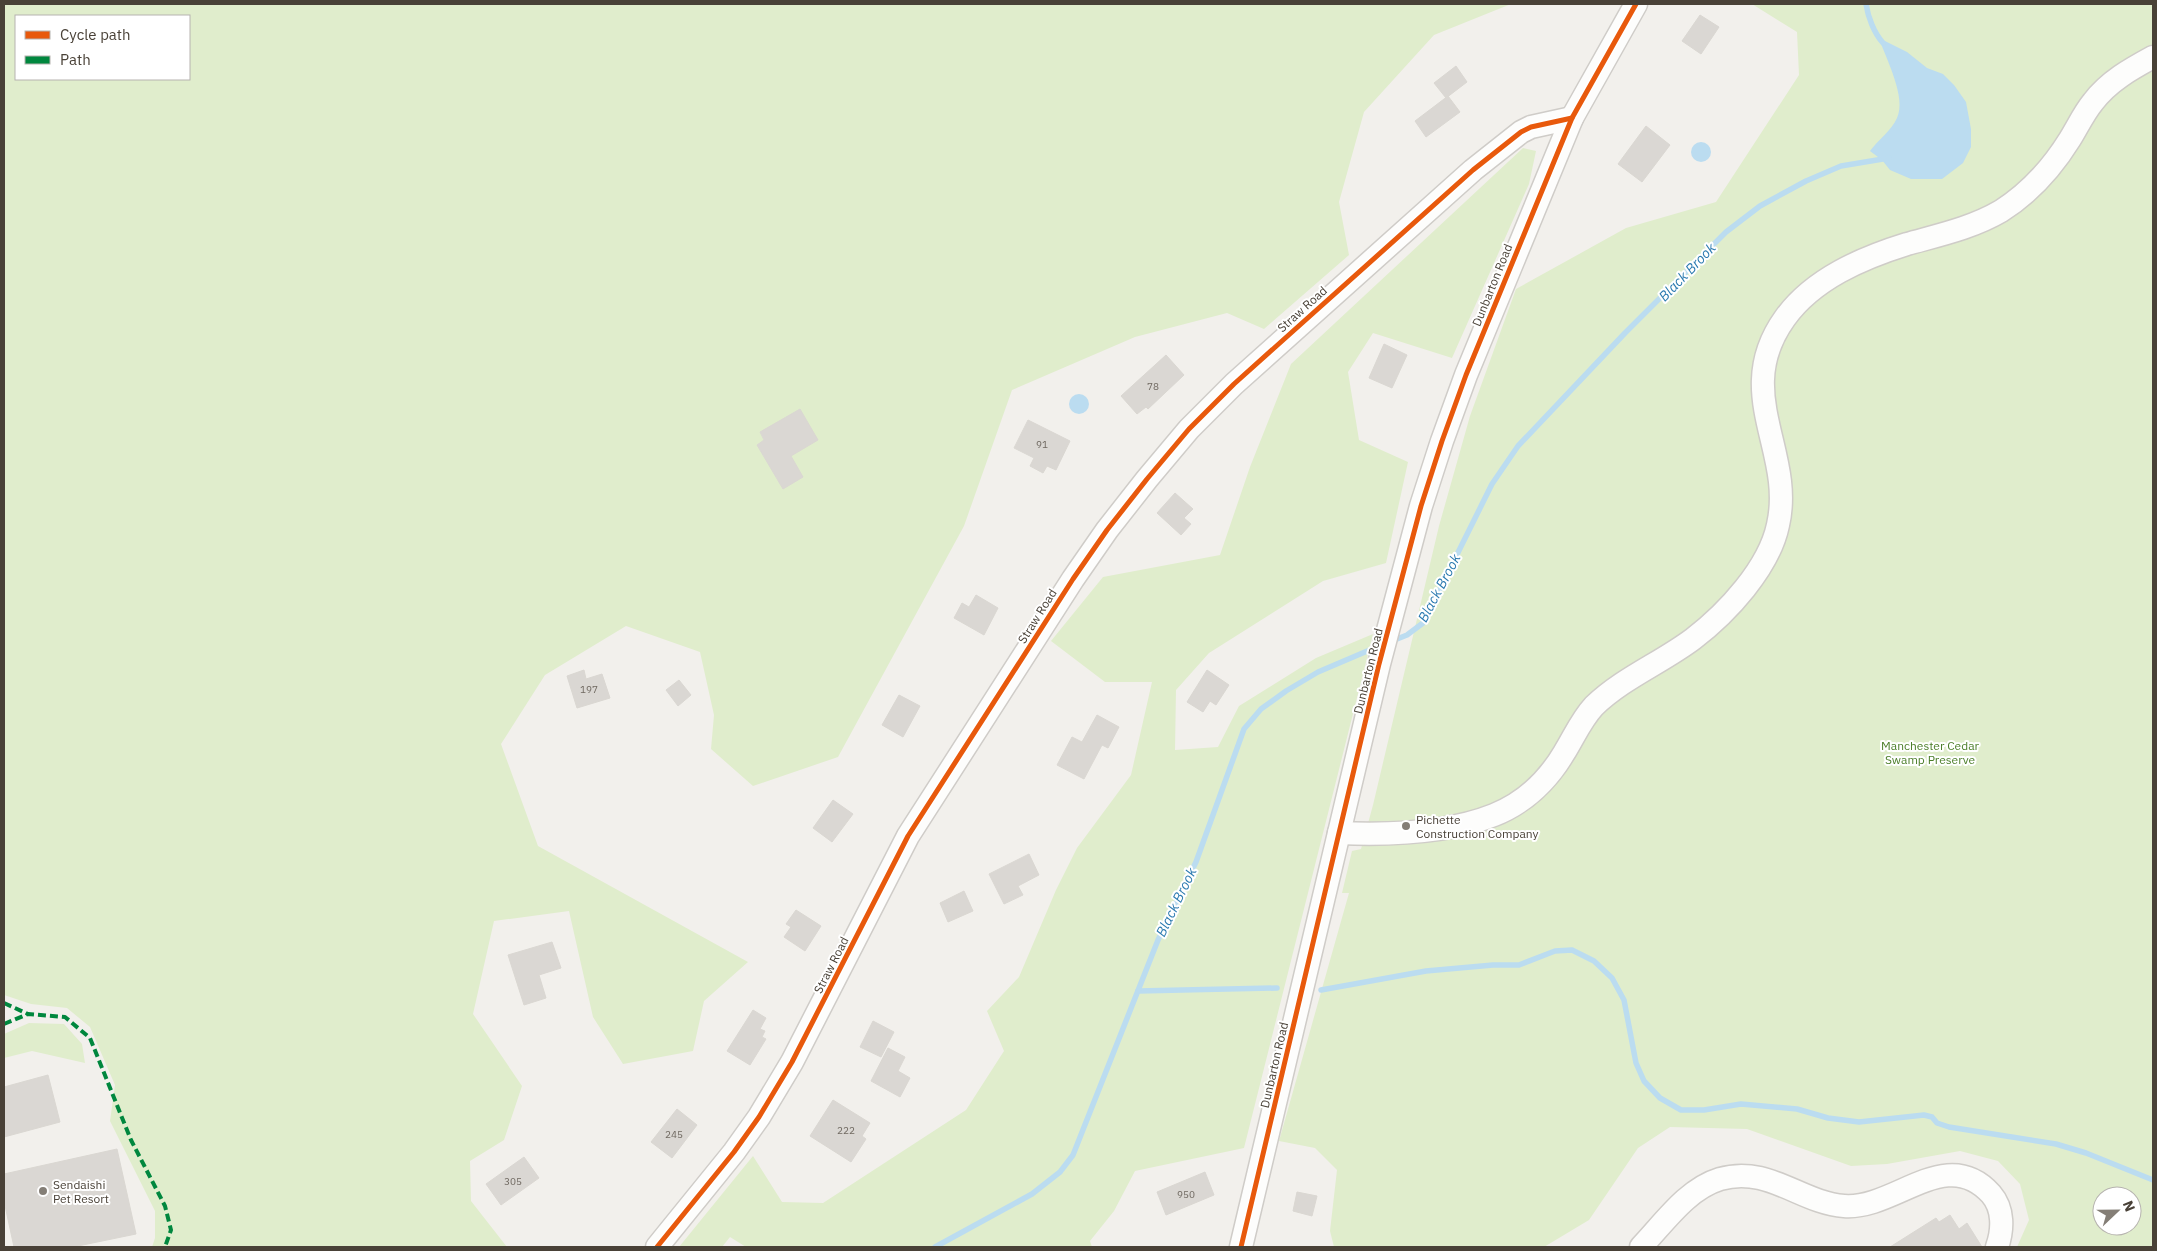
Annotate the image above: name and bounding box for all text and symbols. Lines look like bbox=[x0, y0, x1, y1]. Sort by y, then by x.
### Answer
legend bbox=[15, 15, 190, 80]
text: Cycle path bbox=[60, 25, 131, 44]
text: Path bbox=[60, 50, 91, 69]
water label: Black Brook bbox=[1655, 238, 1720, 305]
street label: Dunbarton Road bbox=[1469, 242, 1515, 328]
street label: Straw Road bbox=[1274, 283, 1330, 335]
house number: 78 bbox=[1147, 380, 1159, 393]
house number: 91 bbox=[1036, 438, 1048, 451]
water label: Black Brook bbox=[1414, 550, 1465, 625]
street label: Straw Road bbox=[1014, 586, 1060, 646]
street label: Dunbarton Road bbox=[1350, 627, 1386, 715]
house number: 197 bbox=[580, 683, 598, 696]
park label: Manchester Cedar Swamp Preserve bbox=[1881, 738, 1980, 767]
place label: Pichette Construction Company bbox=[1416, 812, 1539, 841]
marker: Pichette Construction Company bbox=[1400, 820, 1412, 832]
water label: Black Brook bbox=[1152, 864, 1201, 939]
street label: Straw Road bbox=[810, 934, 852, 996]
street label: Dunbarton Road bbox=[1257, 1021, 1291, 1109]
house number: 222 bbox=[837, 1124, 855, 1137]
house number: 245 bbox=[665, 1128, 683, 1141]
house number: 305 bbox=[504, 1175, 522, 1188]
place label: Sendaishi Pet Resort bbox=[53, 1177, 109, 1206]
marker: Sendaishi Pet Resort bbox=[37, 1185, 49, 1197]
north arrow bbox=[2092, 1186, 2142, 1236]
house number: 950 bbox=[1177, 1188, 1195, 1201]
text: N bbox=[2119, 1198, 2139, 1214]

